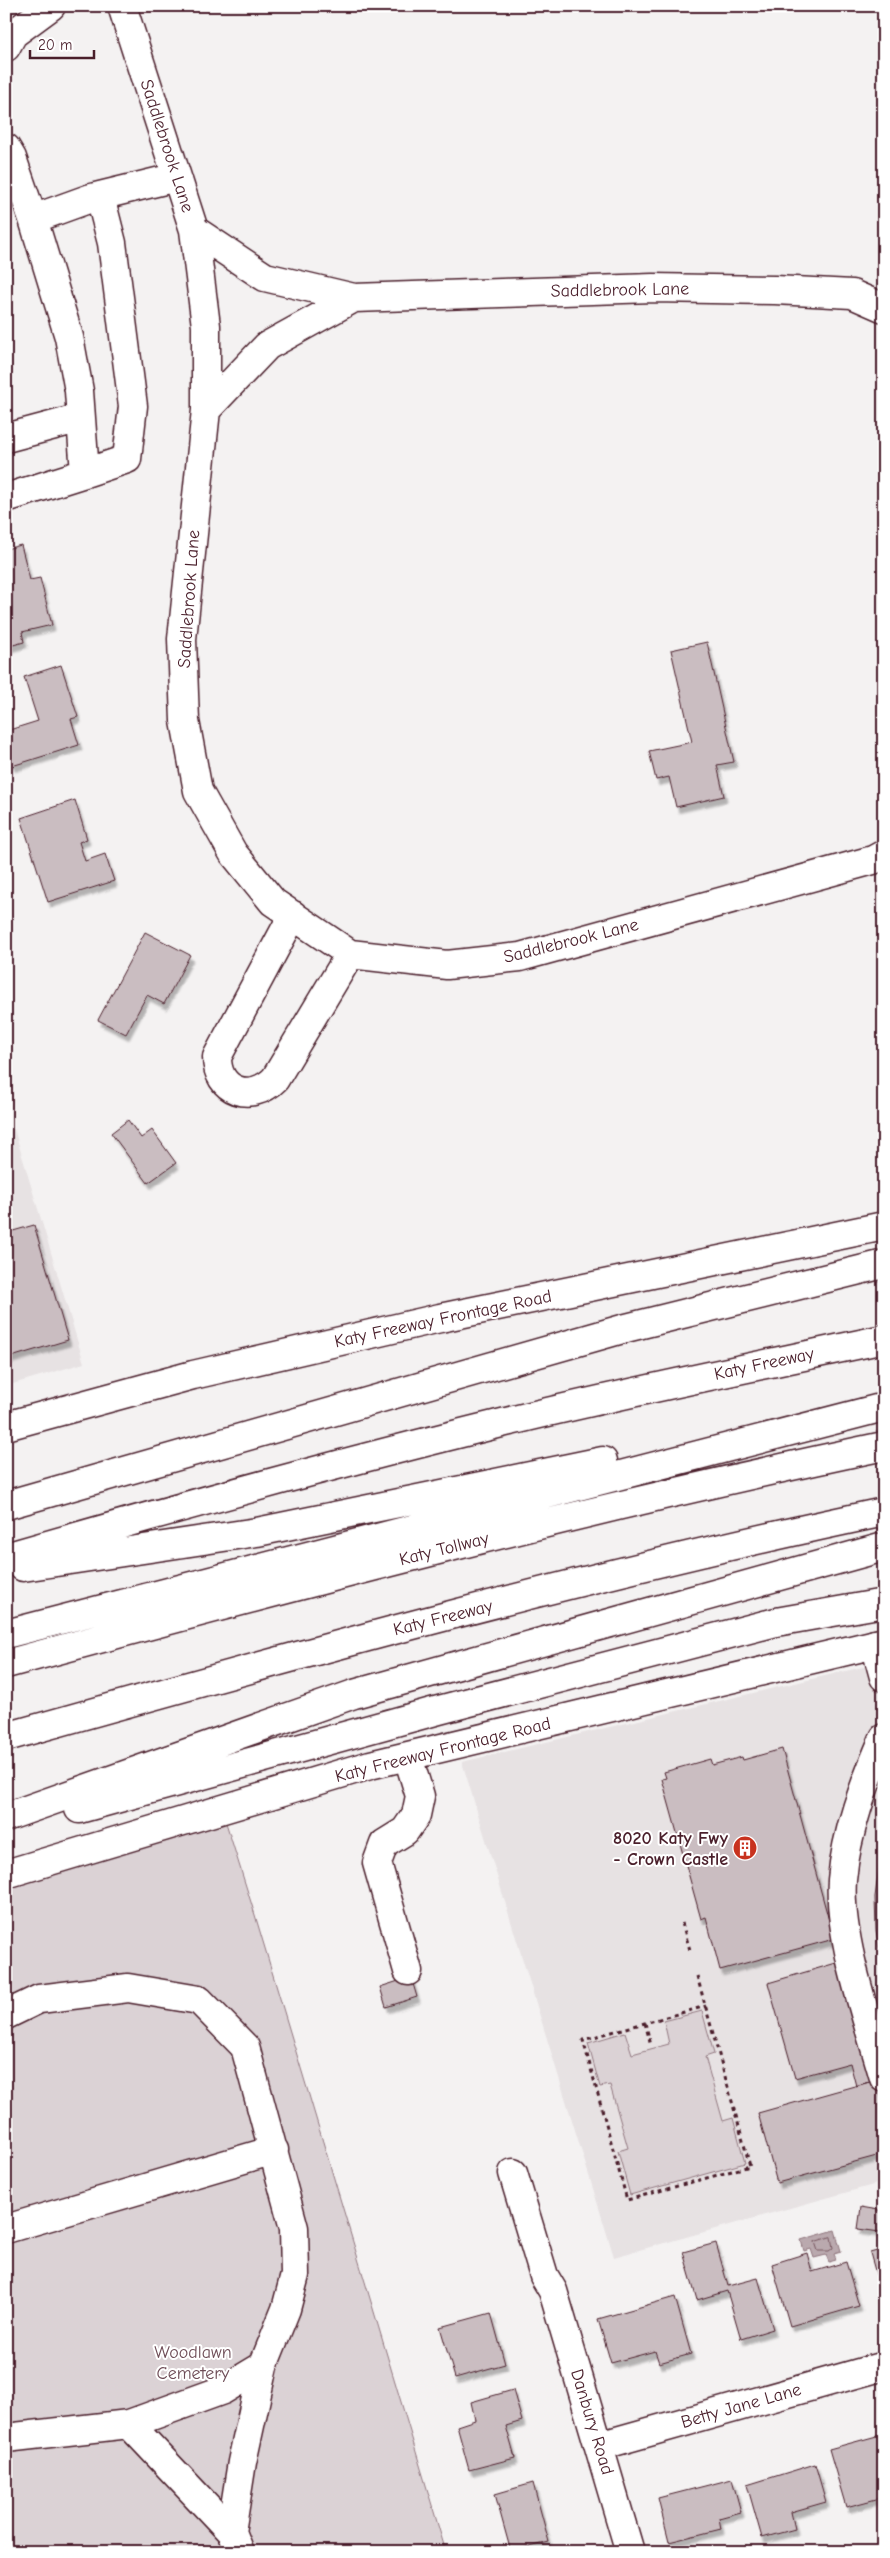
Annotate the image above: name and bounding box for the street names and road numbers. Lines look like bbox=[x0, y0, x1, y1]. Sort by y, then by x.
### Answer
street label: Saddlebrook Lane bbox=[136, 77, 198, 215]
street label: Saddlebrook Lane bbox=[551, 278, 689, 302]
street label: Saddlebrook Lane bbox=[174, 529, 204, 669]
street label: Saddlebrook Lane bbox=[501, 914, 641, 968]
street label: Katy Freeway Frontage Road bbox=[332, 1286, 554, 1352]
street label: Katy Freeway bbox=[712, 1343, 817, 1385]
street label: Katy Tollway bbox=[397, 1528, 492, 1570]
street label: Katy Freeway bbox=[391, 1595, 496, 1640]
street label: Katy Freeway Frontage Road bbox=[333, 1713, 553, 1787]
street label: Danbury Road bbox=[566, 2367, 618, 2477]
street label: Betty Jane Lane bbox=[679, 2379, 803, 2433]

